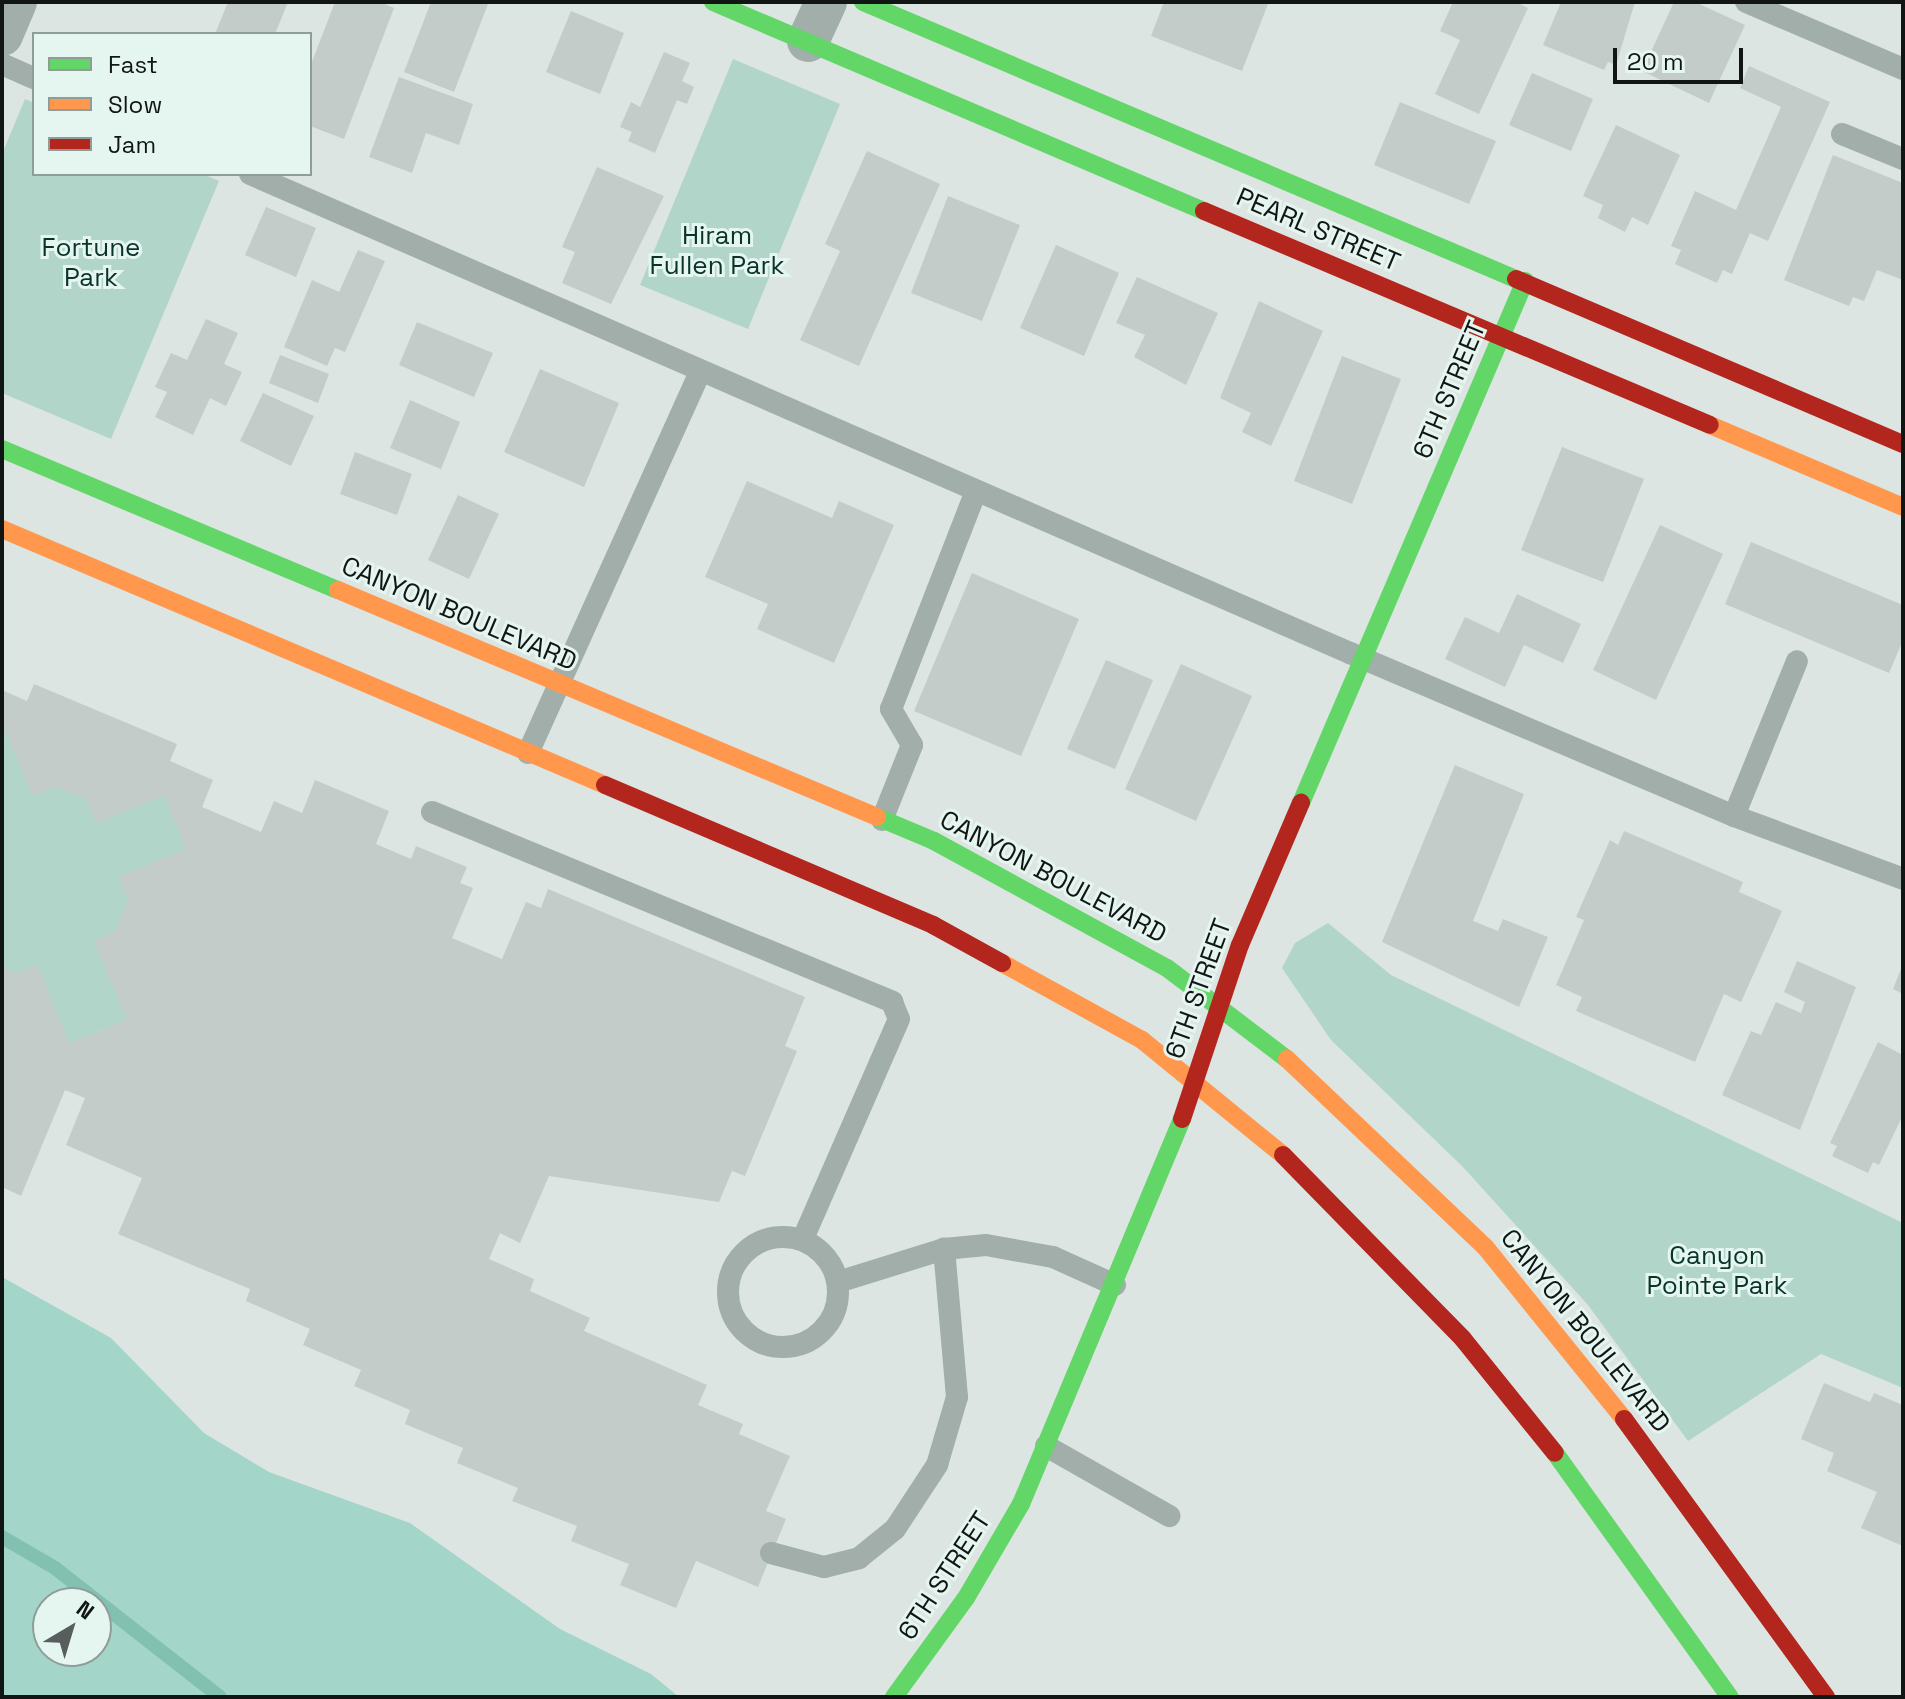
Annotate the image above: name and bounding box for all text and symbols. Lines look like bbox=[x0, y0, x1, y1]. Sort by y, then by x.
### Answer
legend bbox=[32, 32, 312, 176]
scale bar bbox=[1617, 32, 1747, 82]
text: 20 m bbox=[1627, 46, 1684, 77]
text: Fast bbox=[108, 49, 158, 80]
text: Slow bbox=[108, 89, 162, 120]
text: Jam bbox=[108, 129, 156, 160]
street label: PEARL STREET bbox=[1231, 181, 1405, 279]
park label: Hiram Fullen Park bbox=[650, 220, 784, 282]
park label: Fortune Park bbox=[42, 232, 140, 294]
street label: 6TH STREET bbox=[1407, 317, 1493, 463]
street label: CANYON BOULEVARD bbox=[337, 550, 581, 678]
street label: CANYON BOULEVARD bbox=[934, 804, 1172, 950]
street label: 6TH STREET bbox=[1159, 915, 1239, 1063]
street label: CANYON BOULEVARD bbox=[1494, 1223, 1676, 1439]
park label: Canyon Pointe Park bbox=[1647, 1240, 1787, 1302]
street label: 6TH STREET bbox=[892, 1506, 998, 1646]
north arrow bbox=[32, 1587, 112, 1667]
text: N bbox=[71, 1594, 100, 1625]

